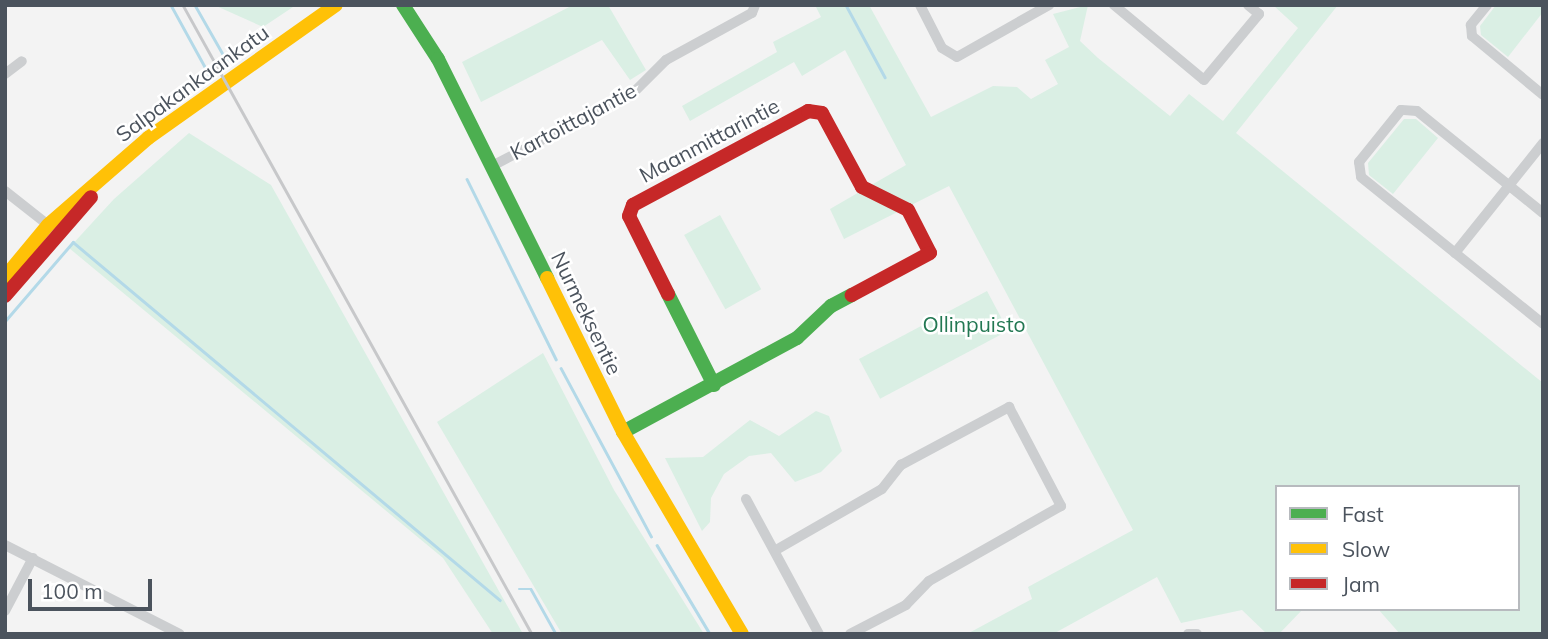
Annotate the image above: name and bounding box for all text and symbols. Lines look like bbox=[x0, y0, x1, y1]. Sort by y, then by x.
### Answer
street label: Salpakankaankatu bbox=[111, 19, 273, 147]
street label: Kartoittajantie bbox=[506, 77, 640, 165]
street label: Maanmittarintie bbox=[635, 93, 783, 187]
street label: Nurmeksentie bbox=[546, 247, 628, 379]
park label: Ollinpuisto bbox=[923, 311, 1025, 337]
legend bbox=[1275, 485, 1520, 611]
text: Fast bbox=[1342, 501, 1384, 527]
text: Slow bbox=[1342, 536, 1390, 562]
scale bar bbox=[32, 566, 156, 610]
text: Jam bbox=[1342, 571, 1380, 597]
text: 100 m bbox=[41, 578, 103, 604]

